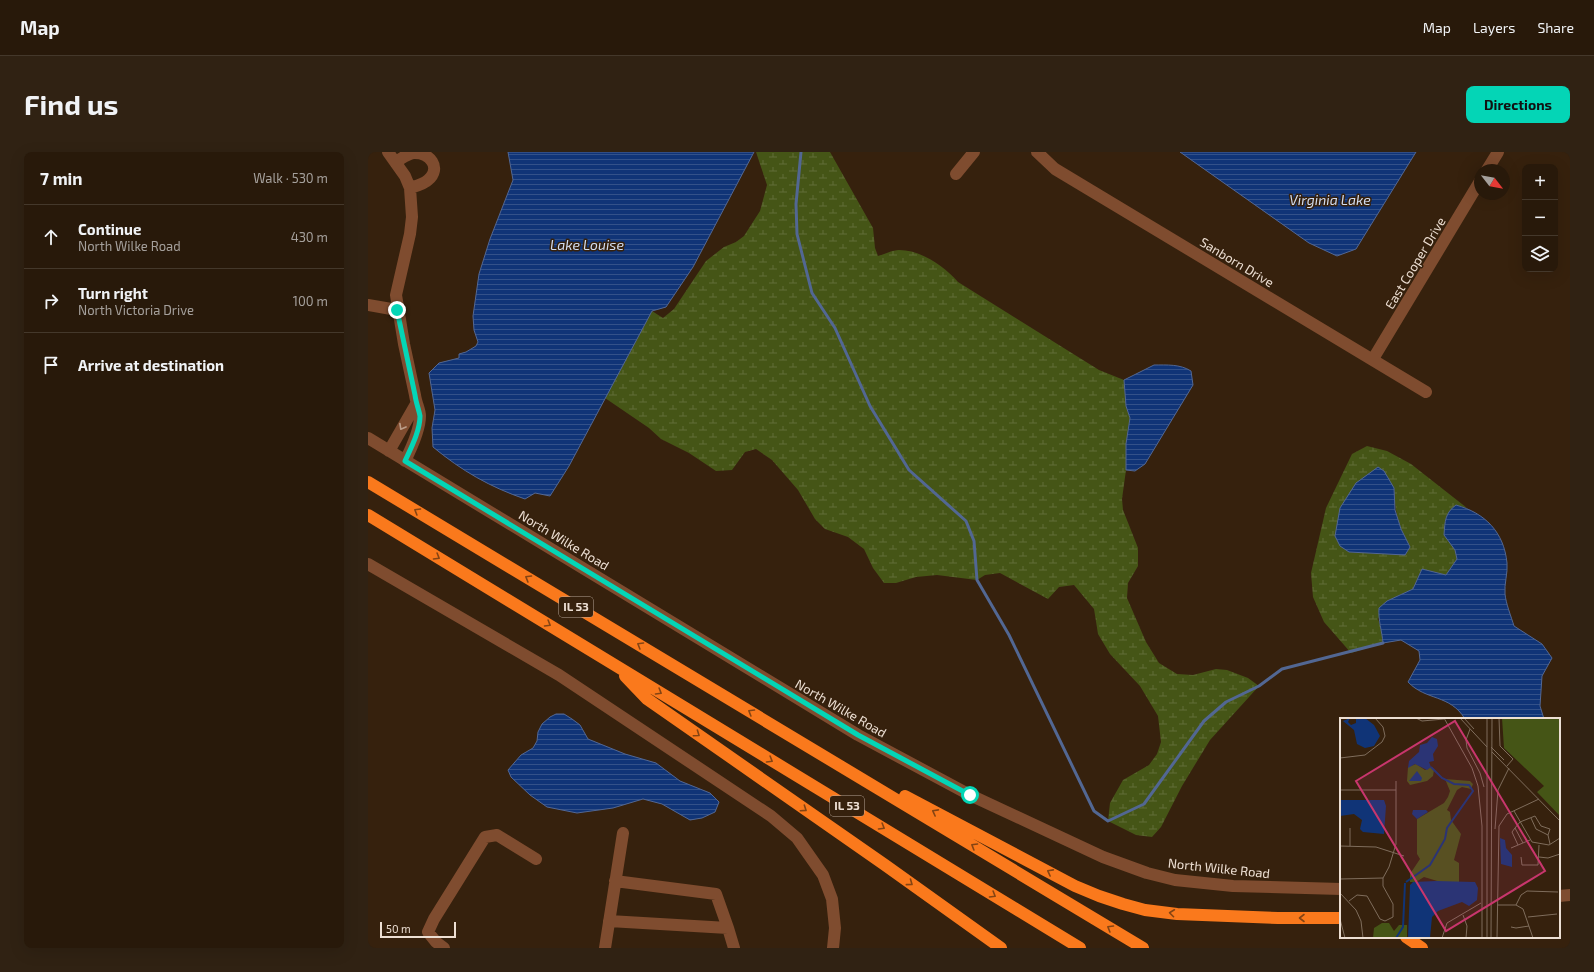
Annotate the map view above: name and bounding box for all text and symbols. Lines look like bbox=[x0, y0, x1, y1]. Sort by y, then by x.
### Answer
text: Map bbox=[20, 16, 60, 39]
text: Map bbox=[1423, 19, 1451, 36]
text: Layers bbox=[1473, 19, 1515, 36]
text: Share bbox=[1537, 19, 1574, 36]
button: Directions bbox=[1466, 86, 1570, 123]
text: Find us bbox=[24, 87, 118, 121]
north arrow bbox=[1474, 164, 1510, 200]
map controls bbox=[1522, 164, 1558, 272]
button: + bbox=[1522, 164, 1558, 200]
text: 7 min bbox=[40, 168, 83, 188]
text: Walk · 530 m bbox=[253, 170, 328, 186]
water label: Virginia Lake bbox=[1289, 191, 1371, 208]
button: − bbox=[1522, 200, 1558, 236]
street label: East Cooper Drive bbox=[1381, 214, 1449, 312]
text: Continue bbox=[78, 220, 141, 238]
icon: ahead bbox=[40, 226, 62, 248]
text: 430 m bbox=[291, 229, 328, 245]
street label: Sanborn Drive bbox=[1197, 234, 1277, 290]
water label: Lake Louise bbox=[550, 236, 624, 253]
button: layers bbox=[1522, 236, 1558, 272]
text: North Wilke Road bbox=[78, 238, 181, 254]
text: Turn right bbox=[78, 284, 148, 302]
icon: right bbox=[40, 290, 62, 312]
text: 100 m bbox=[293, 293, 328, 309]
route end bbox=[388, 301, 406, 319]
text: North Victoria Drive bbox=[78, 302, 194, 318]
icon: arrive bbox=[40, 354, 62, 376]
text: Arrive at destination bbox=[78, 356, 224, 374]
one-way arrow bbox=[399, 423, 407, 430]
street label: North Wilke Road bbox=[516, 507, 612, 573]
one-way arrow bbox=[414, 509, 421, 516]
one-way arrow bbox=[433, 552, 440, 559]
one-way arrow bbox=[525, 576, 532, 583]
road number: IL 53 bbox=[559, 597, 593, 617]
one-way arrow bbox=[544, 620, 551, 627]
one-way arrow bbox=[637, 643, 644, 650]
street label: North Wilke Road bbox=[793, 675, 889, 741]
one-way arrow bbox=[655, 687, 662, 695]
one-way arrow bbox=[748, 710, 755, 717]
inset map bbox=[1340, 718, 1560, 938]
one-way arrow bbox=[693, 729, 700, 736]
one-way arrow bbox=[766, 755, 773, 762]
route start bbox=[961, 786, 979, 804]
road number: IL 53 bbox=[830, 796, 864, 816]
one-way arrow bbox=[799, 804, 806, 811]
one-way arrow bbox=[932, 809, 939, 816]
one-way arrow bbox=[877, 823, 884, 830]
one-way arrow bbox=[971, 844, 978, 851]
street label: North Wilke Road bbox=[1167, 855, 1271, 881]
one-way arrow bbox=[1047, 870, 1054, 877]
one-way arrow bbox=[906, 878, 913, 885]
one-way arrow bbox=[989, 890, 996, 898]
one-way arrow bbox=[1169, 909, 1175, 918]
one-way arrow bbox=[1299, 914, 1305, 922]
scale bar bbox=[380, 920, 456, 939]
text: 50 m bbox=[386, 922, 411, 935]
one-way arrow bbox=[1107, 925, 1114, 932]

